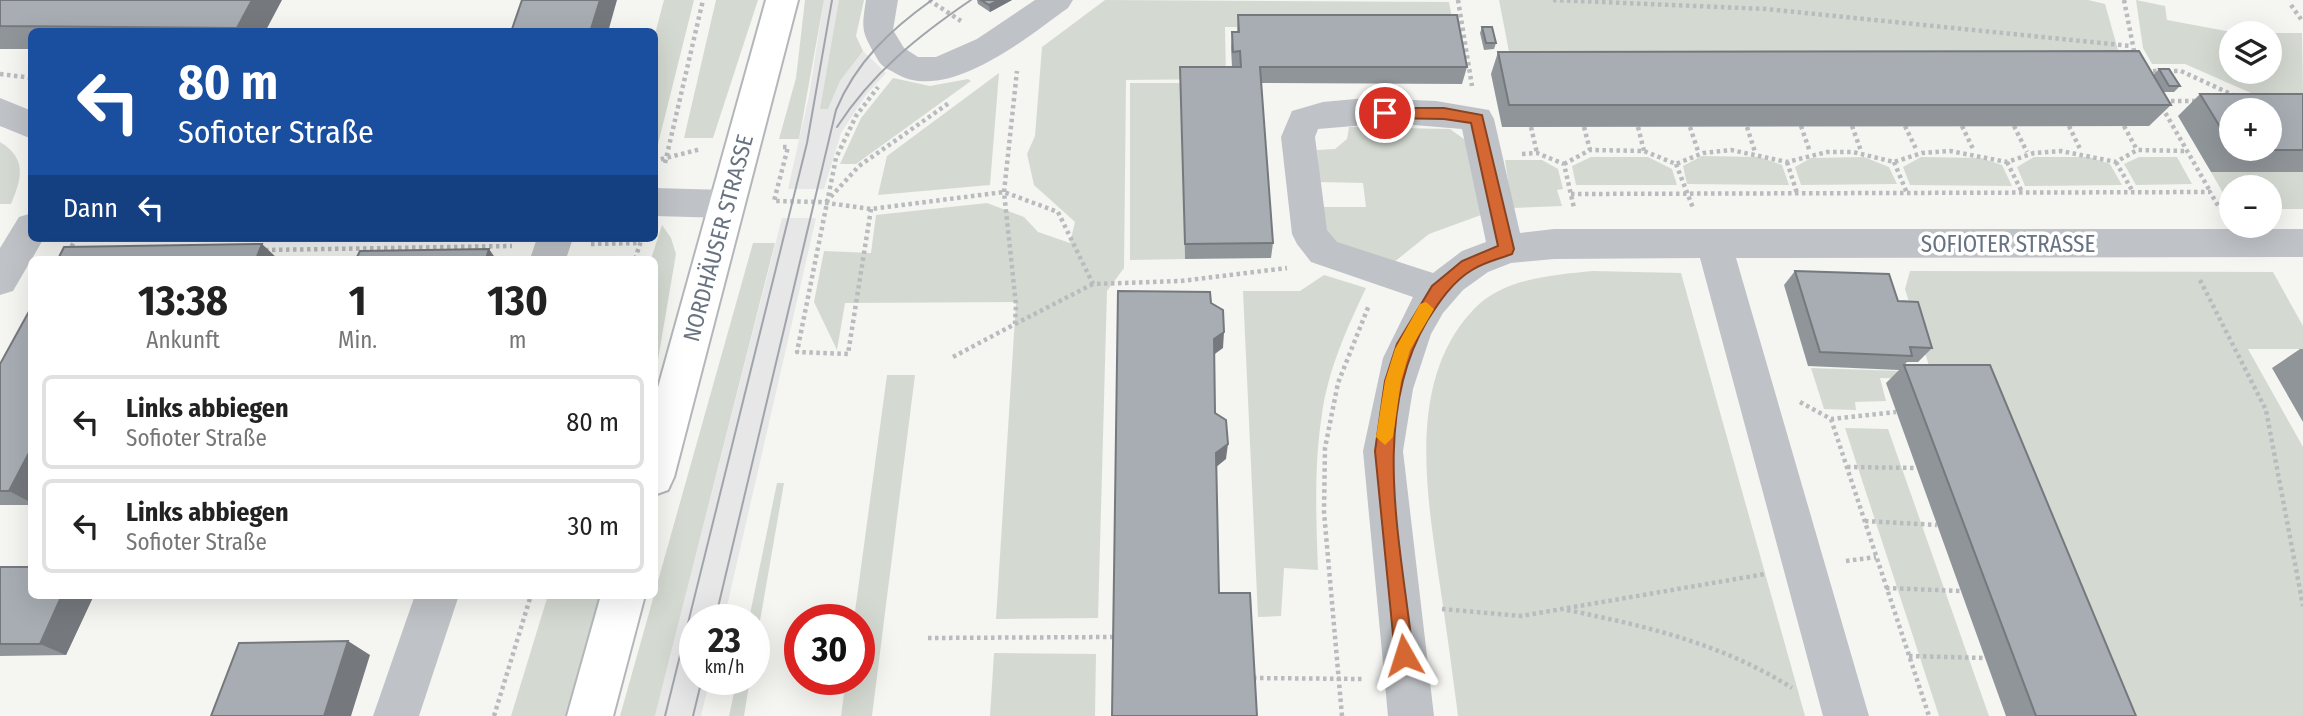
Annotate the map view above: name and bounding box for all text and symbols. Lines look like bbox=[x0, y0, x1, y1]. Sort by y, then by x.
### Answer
map controls bbox=[2219, 21, 2282, 238]
button: layers bbox=[2219, 21, 2282, 84]
text: 80 m bbox=[178, 53, 278, 112]
icon: left bbox=[63, 56, 154, 147]
pin bbox=[1355, 83, 1415, 143]
icon: arrive bbox=[1366, 94, 1404, 132]
button: + bbox=[2219, 98, 2282, 161]
text: Sofioter Straße bbox=[178, 113, 374, 151]
street label: NORDHÄUSER STRASSE bbox=[677, 131, 759, 345]
button: − bbox=[2219, 175, 2282, 238]
icon: left bbox=[132, 189, 170, 227]
text: Dann bbox=[63, 193, 118, 224]
street label: SOFIOTER STRASSE bbox=[1921, 230, 2095, 258]
text: 13:38 bbox=[138, 276, 228, 326]
text: 1 bbox=[349, 276, 367, 326]
text: 130 bbox=[487, 276, 548, 326]
text: Ankunft bbox=[146, 326, 220, 354]
text: Min. bbox=[338, 326, 377, 354]
text: m bbox=[509, 326, 526, 354]
text: Links abbiegen bbox=[126, 393, 289, 424]
icon: left bbox=[67, 403, 105, 441]
text: 80 m bbox=[566, 407, 619, 438]
text: Sofioter Straße bbox=[126, 424, 267, 452]
text: Links abbiegen bbox=[126, 497, 289, 528]
icon: left bbox=[67, 507, 105, 545]
text: 30 m bbox=[568, 511, 619, 542]
text: Sofioter Straße bbox=[126, 528, 267, 556]
speed limit sign: 30 bbox=[784, 604, 875, 695]
position arrow bbox=[1367, 618, 1441, 692]
text: 23 bbox=[708, 619, 741, 661]
text: km/h bbox=[704, 656, 745, 678]

